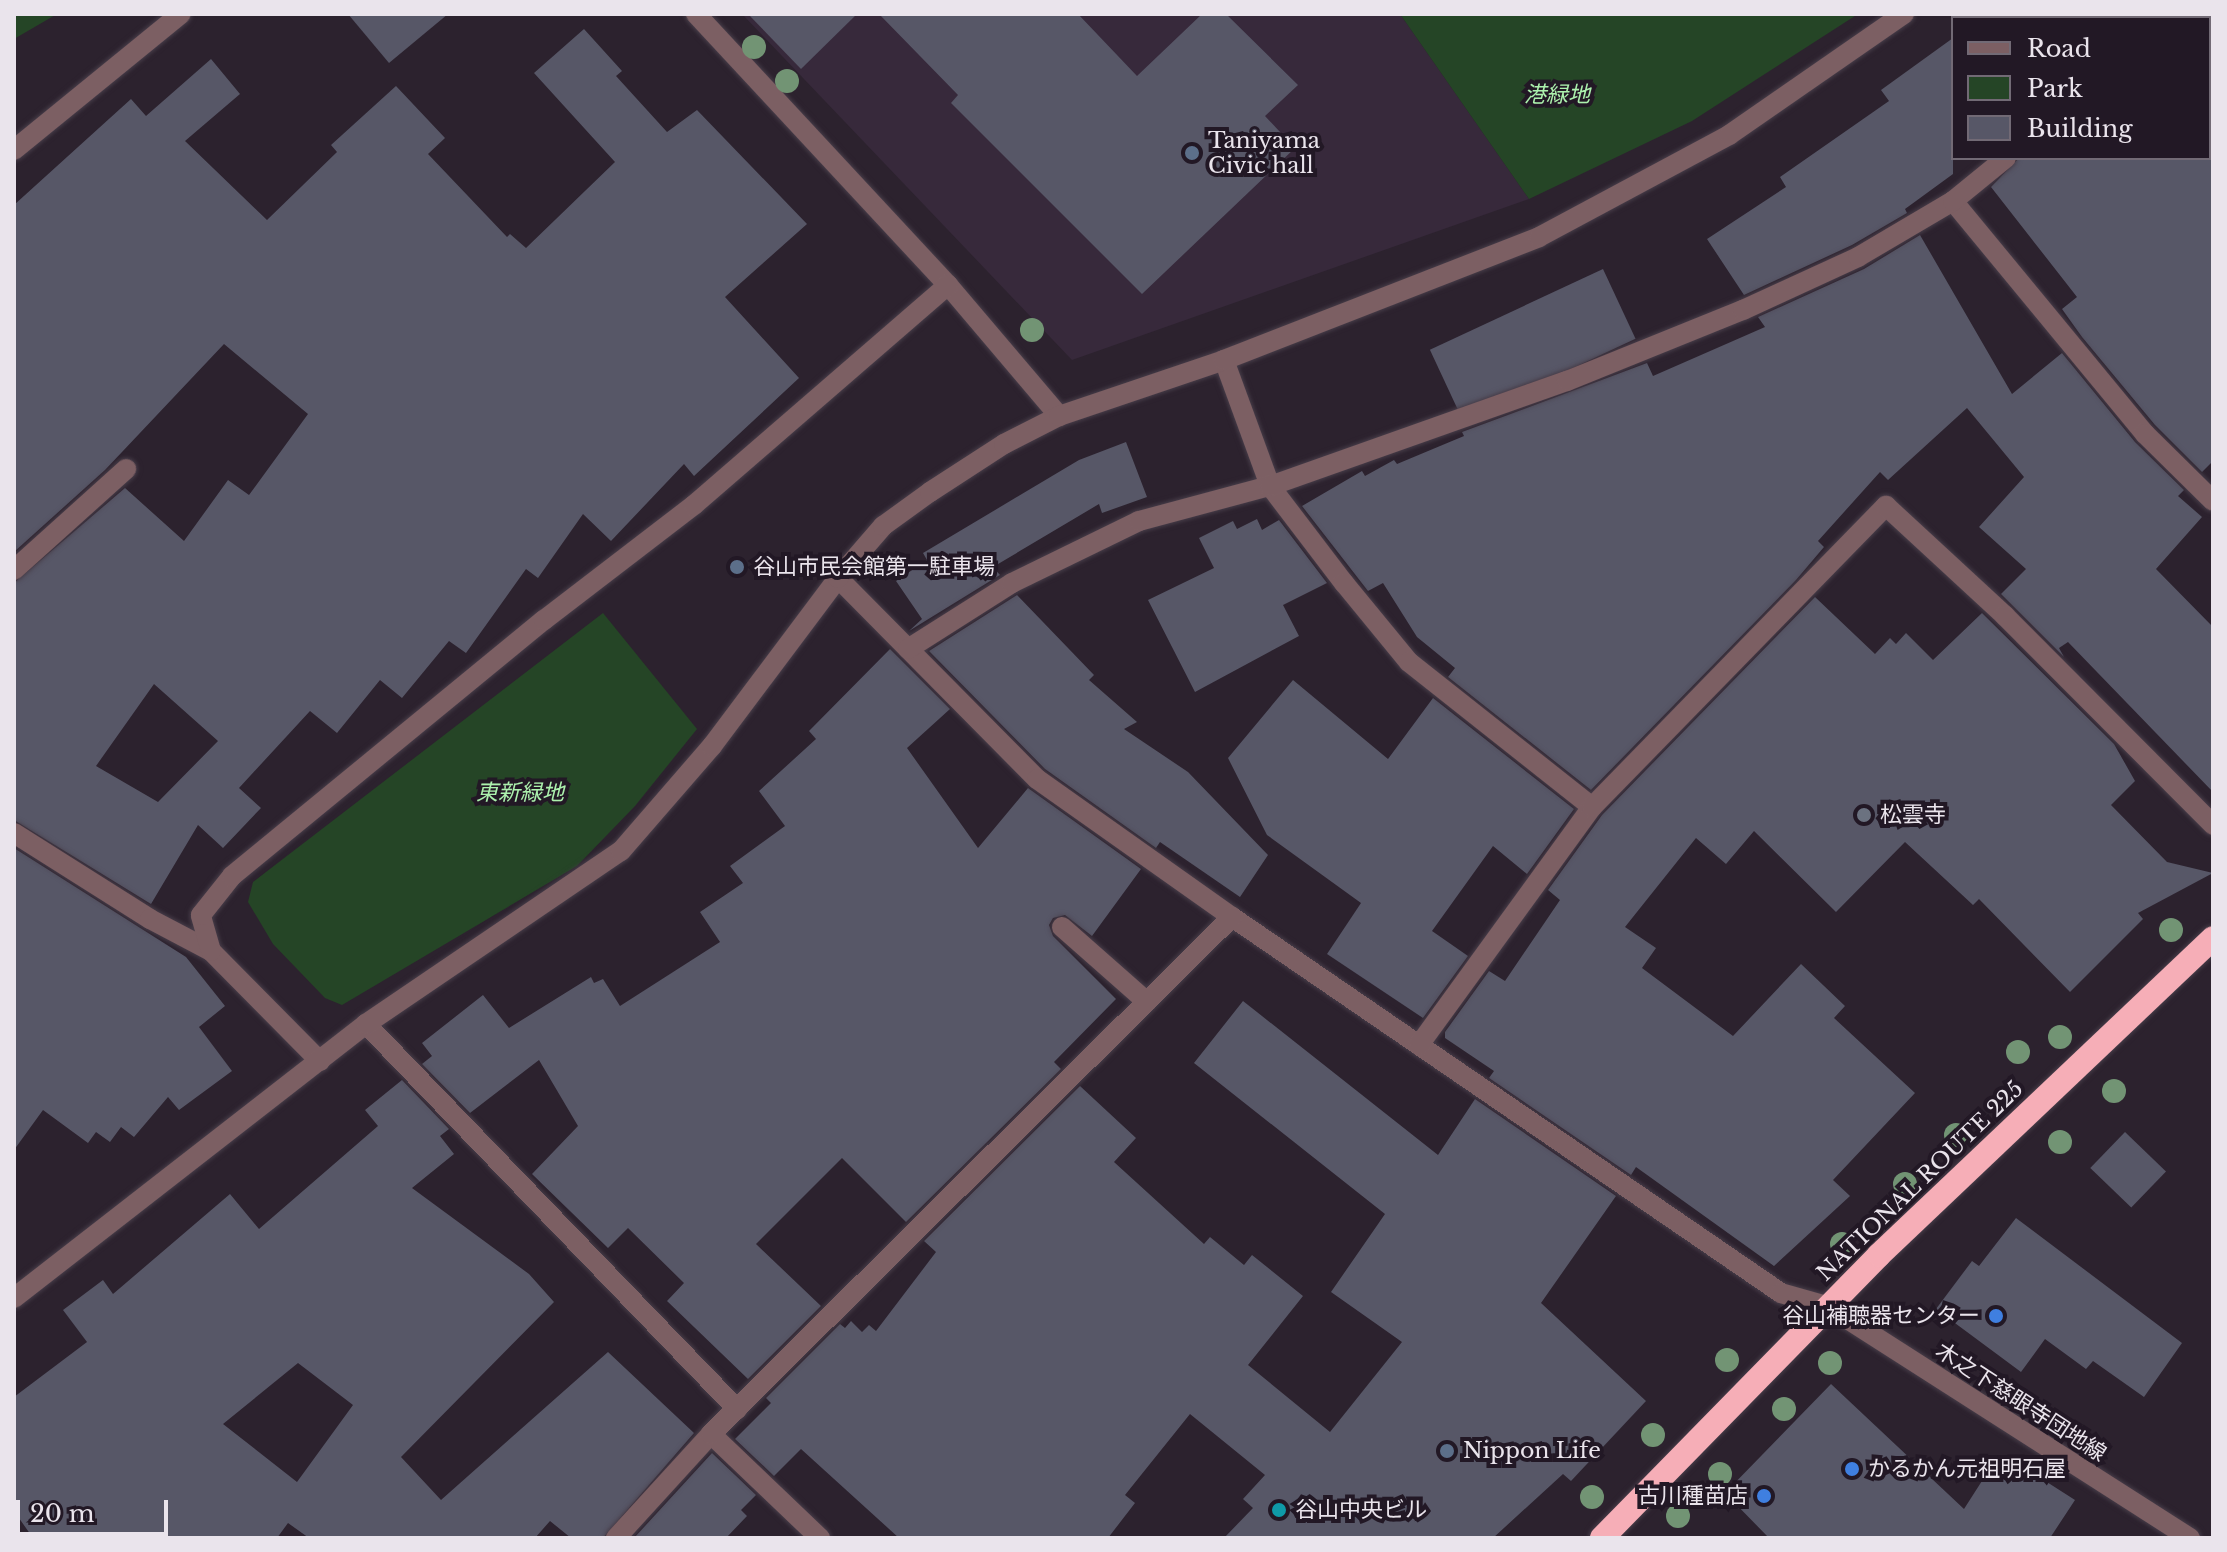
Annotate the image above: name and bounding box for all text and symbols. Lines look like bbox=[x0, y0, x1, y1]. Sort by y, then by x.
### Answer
legend bbox=[1951, 16, 2211, 160]
text: Road bbox=[2027, 34, 2091, 63]
text: Park bbox=[2027, 74, 2083, 103]
park label: 港緑地 bbox=[1524, 82, 1590, 108]
text: Building bbox=[2027, 114, 2133, 143]
place label: Taniyama Civic hall bbox=[1208, 127, 1320, 178]
marker: Taniyama Civic hall bbox=[1183, 144, 1201, 162]
place label: 谷山市民会館第一駐車場 bbox=[753, 554, 995, 580]
marker: 谷山市民会館第一駐車場 bbox=[728, 558, 746, 576]
park label: 東新緑地 bbox=[476, 780, 564, 806]
place label: 松雲寺 bbox=[1880, 802, 1946, 828]
marker: 松雲寺 bbox=[1855, 806, 1873, 824]
street label: NATIONAL ROUTE 225 bbox=[1811, 1075, 2029, 1287]
place label: 谷山補聴器センター bbox=[1782, 1303, 1980, 1329]
marker: 谷山補聴器センター bbox=[1987, 1307, 2005, 1325]
street label: 木之下慈眼寺団地線 bbox=[1931, 1337, 2111, 1467]
place label: Nippon Life bbox=[1463, 1438, 1601, 1464]
marker: Nippon Life bbox=[1438, 1442, 1456, 1460]
place label: かるかん元祖明石屋 bbox=[1868, 1456, 2066, 1482]
marker: かるかん元祖明石屋 bbox=[1843, 1460, 1861, 1478]
place label: 古川種苗店 bbox=[1638, 1483, 1748, 1509]
scale bar bbox=[20, 1484, 172, 1534]
marker: 古川種苗店 bbox=[1755, 1487, 1773, 1505]
place label: 谷山中央ビル bbox=[1295, 1497, 1427, 1523]
text: 20 m bbox=[30, 1499, 95, 1528]
marker: 谷山中央ビル bbox=[1270, 1501, 1288, 1519]

